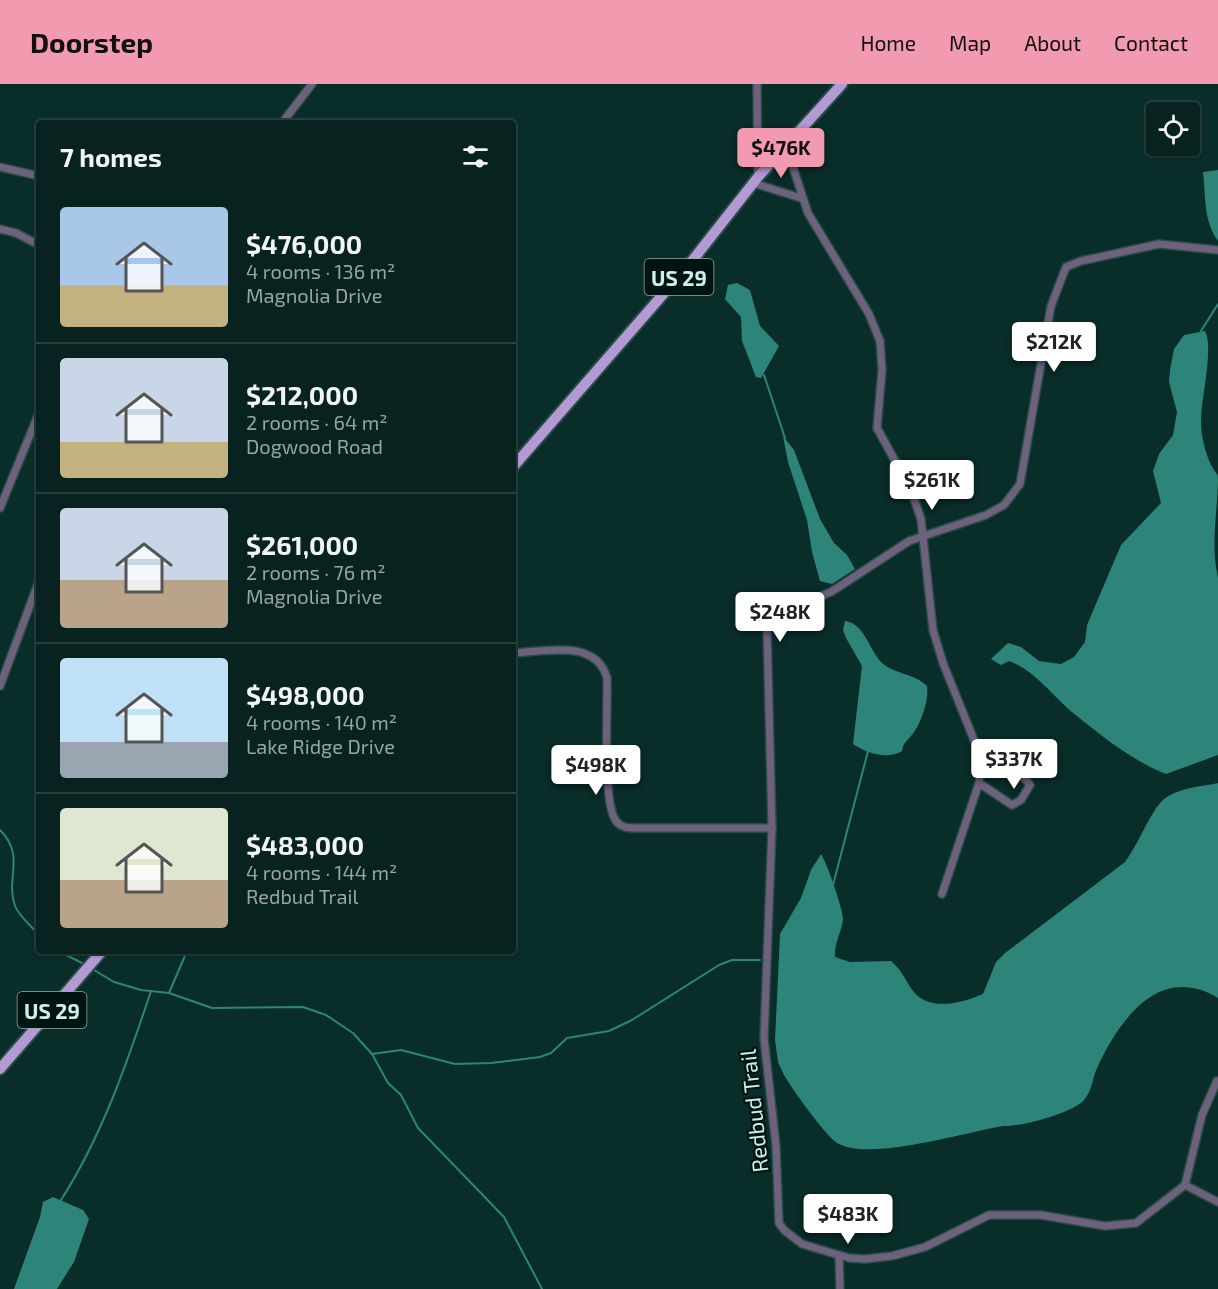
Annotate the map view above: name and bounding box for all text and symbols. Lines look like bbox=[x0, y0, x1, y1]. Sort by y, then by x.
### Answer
text: Doorstep bbox=[30, 25, 153, 59]
text: Home bbox=[860, 30, 916, 55]
text: Map bbox=[949, 30, 991, 55]
text: About bbox=[1024, 30, 1081, 55]
text: Contact bbox=[1114, 30, 1188, 55]
map controls bbox=[1146, 102, 1200, 156]
button: locate bbox=[1146, 102, 1200, 156]
pin: $476K bbox=[739, 128, 823, 179]
text: $476K bbox=[751, 135, 811, 159]
icon: filters bbox=[459, 140, 492, 173]
text: 7 homes bbox=[60, 141, 162, 172]
text: $476,000 bbox=[246, 228, 362, 259]
icon: home bbox=[108, 231, 180, 303]
text: 4 rooms · 136 m² bbox=[246, 259, 395, 283]
road number: US 29 bbox=[644, 259, 714, 295]
text: Magnolia Drive bbox=[246, 283, 382, 307]
pin: $212K bbox=[1012, 322, 1096, 373]
text: $212K bbox=[1026, 329, 1082, 353]
text: $212,000 bbox=[246, 379, 358, 410]
icon: home bbox=[108, 382, 180, 454]
text: 2 rooms · 64 m² bbox=[246, 410, 388, 434]
text: Dogwood Road bbox=[246, 434, 383, 458]
pin: $261K bbox=[890, 460, 974, 511]
text: $261K bbox=[904, 467, 960, 491]
text: $261,000 bbox=[246, 529, 358, 560]
icon: home bbox=[108, 532, 180, 604]
text: 2 rooms · 76 m² bbox=[246, 560, 385, 584]
text: Magnolia Drive bbox=[246, 584, 382, 608]
pin: $248K bbox=[738, 592, 822, 643]
text: $248K bbox=[749, 599, 811, 623]
text: $498,000 bbox=[246, 679, 365, 710]
icon: home bbox=[108, 682, 180, 754]
text: 4 rooms · 140 m² bbox=[246, 710, 397, 734]
text: Lake Ridge Drive bbox=[246, 734, 395, 758]
pin: $337K bbox=[972, 739, 1056, 790]
pin: $498K bbox=[554, 745, 638, 796]
text: $337K bbox=[985, 746, 1043, 770]
text: $498K bbox=[565, 752, 627, 776]
text: $483,000 bbox=[246, 829, 364, 860]
icon: home bbox=[108, 832, 180, 904]
text: 4 rooms · 144 m² bbox=[246, 860, 397, 884]
text: Redbud Trail bbox=[246, 884, 358, 908]
road number: US 29 bbox=[17, 992, 86, 1028]
street label: Redbud Trail bbox=[734, 1048, 772, 1174]
pin: $483K bbox=[806, 1194, 890, 1245]
text: $483K bbox=[818, 1201, 878, 1225]

